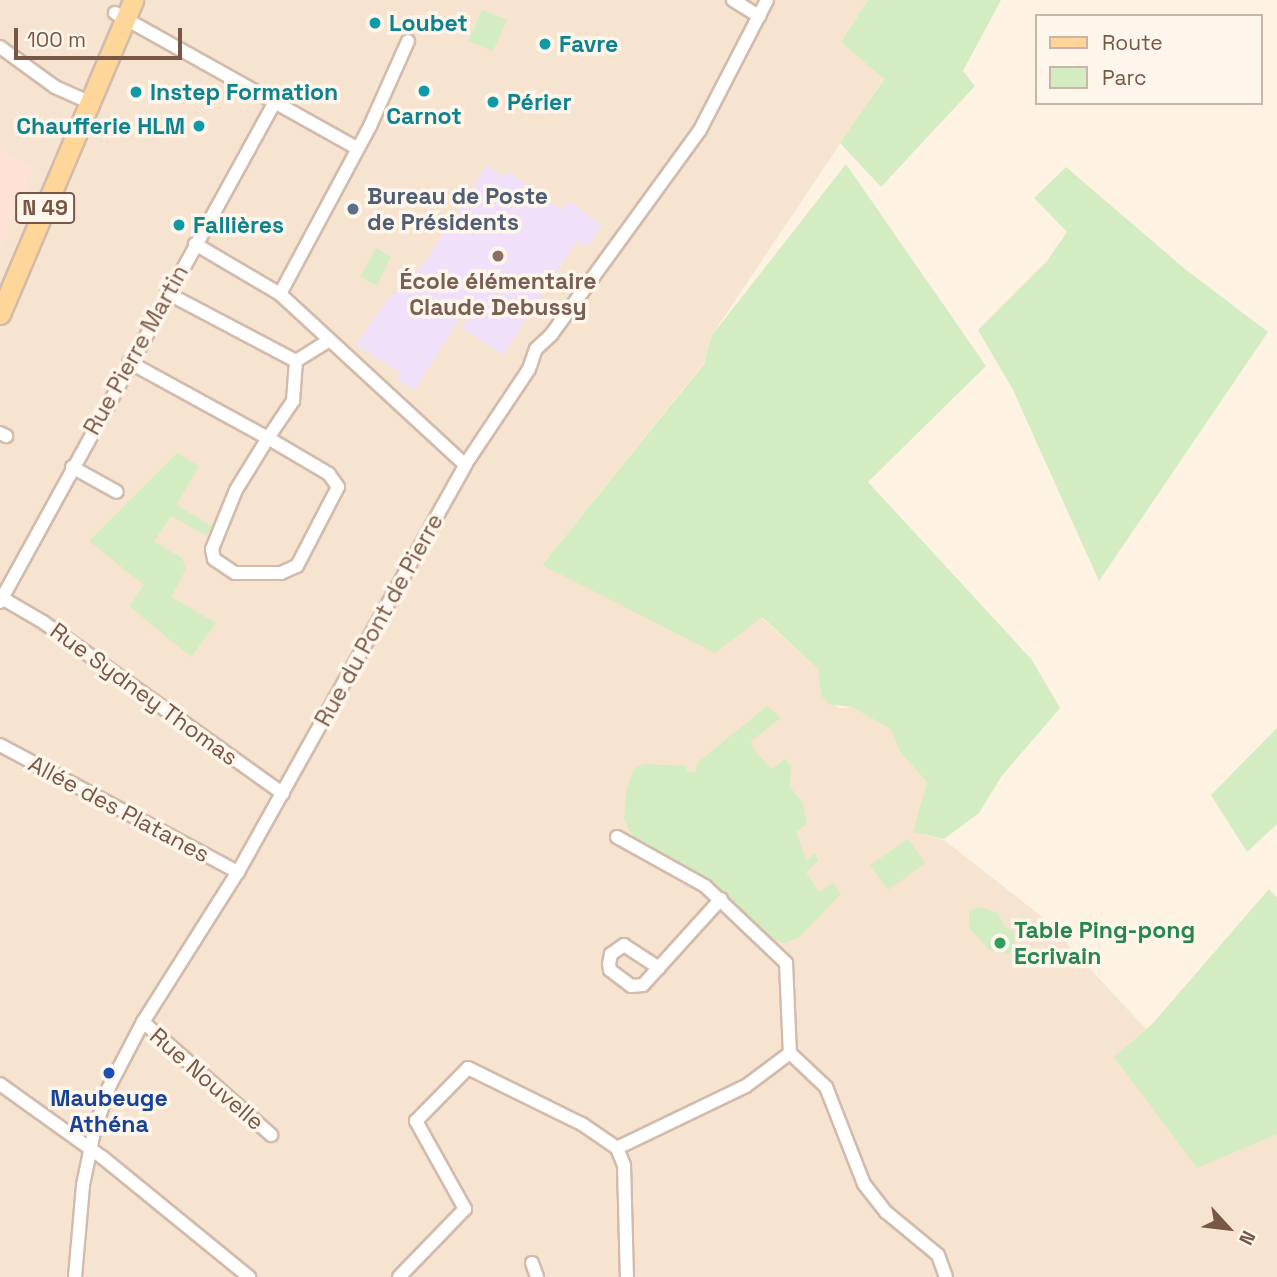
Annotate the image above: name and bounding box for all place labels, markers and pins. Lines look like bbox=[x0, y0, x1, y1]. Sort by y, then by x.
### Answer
place label: Loubet bbox=[389, 9, 468, 37]
marker: Loubet bbox=[367, 15, 383, 31]
place label: Favre bbox=[559, 30, 618, 58]
marker: Favre bbox=[537, 36, 553, 52]
place label: Instep Formation bbox=[150, 78, 338, 106]
marker: Carnot bbox=[416, 83, 432, 99]
marker: Instep Formation bbox=[128, 84, 144, 100]
place label: Périer bbox=[507, 88, 571, 116]
marker: Périer bbox=[485, 94, 501, 110]
place label: Carnot bbox=[386, 102, 462, 130]
place label: Chaufferie HLM bbox=[16, 112, 185, 140]
marker: Chaufferie HLM bbox=[191, 118, 207, 134]
place label: Bureau de Poste de Présidents bbox=[367, 182, 548, 236]
marker: Bureau de Poste de Présidents bbox=[345, 201, 361, 217]
place label: Fallières bbox=[193, 211, 284, 239]
marker: Fallières bbox=[171, 217, 187, 233]
marker: École élémentaire Claude Debussy bbox=[490, 248, 506, 264]
place label: École élémentaire Claude Debussy bbox=[400, 267, 596, 321]
place label: Table Ping-pong Ecrivain bbox=[1014, 916, 1195, 970]
marker: Table Ping-pong Ecrivain bbox=[992, 935, 1008, 951]
marker: Maubeuge Athéna bbox=[101, 1065, 117, 1081]
place label: Maubeuge Athéna bbox=[50, 1084, 168, 1138]

